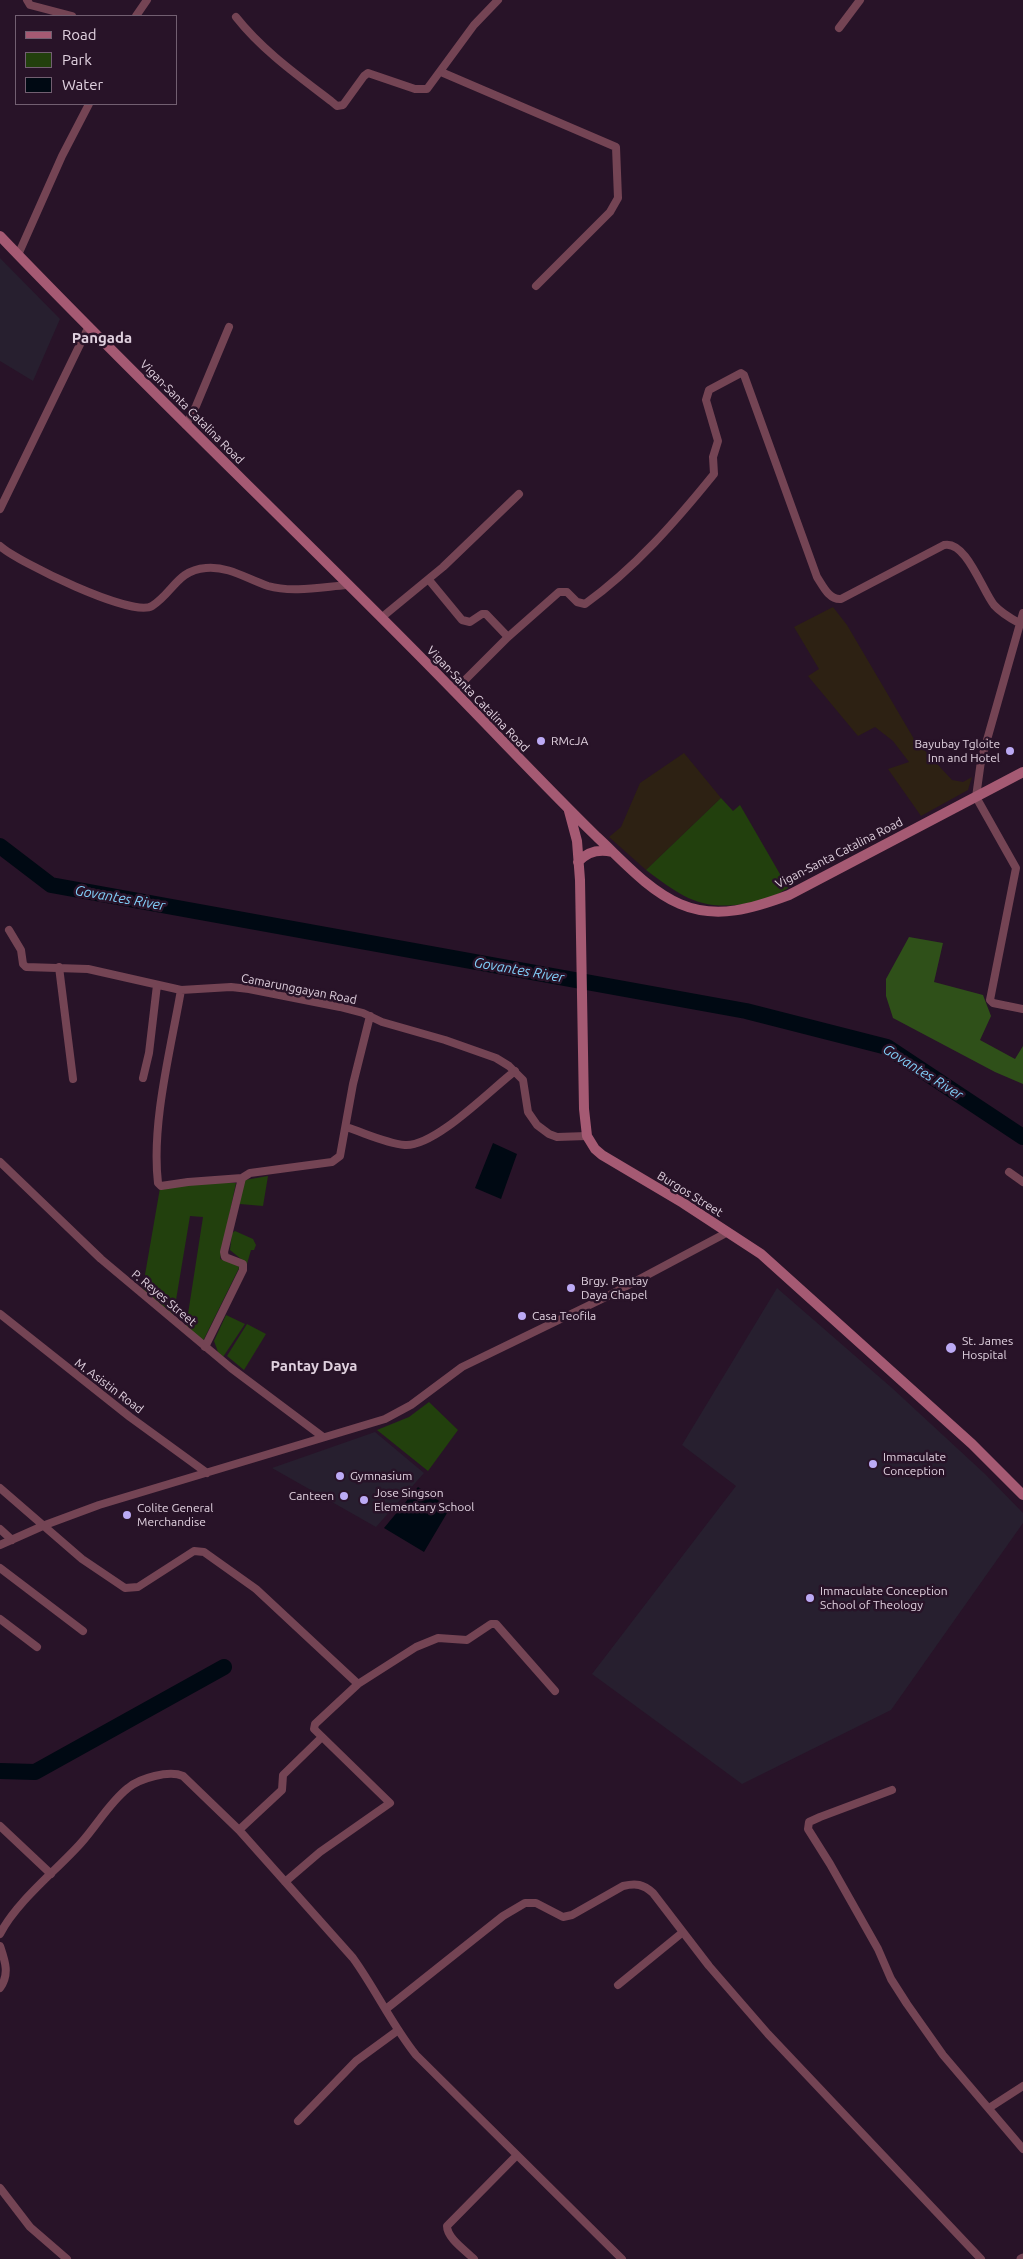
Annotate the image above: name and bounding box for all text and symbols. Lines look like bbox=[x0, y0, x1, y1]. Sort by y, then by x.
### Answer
legend bbox=[15, 15, 178, 105]
text: Road bbox=[62, 26, 97, 43]
text: Park bbox=[62, 51, 92, 68]
text: Water bbox=[62, 76, 103, 93]
district label: Pangada bbox=[72, 329, 132, 347]
street label: Vigan-Santa Catalina Road bbox=[137, 357, 247, 467]
street label: Vigan-Santa Catalina Road bbox=[424, 643, 532, 755]
place label: RMcJA bbox=[551, 734, 588, 748]
marker: RMcJA bbox=[535, 735, 547, 747]
place label: Bayubay Tgloite Inn and Hotel bbox=[914, 737, 1000, 765]
marker: Bayubay Tgloite Inn and Hotel bbox=[1004, 745, 1016, 757]
street label: Vigan-Santa Catalina Road bbox=[773, 815, 905, 891]
water label: Govantes River bbox=[74, 882, 166, 914]
water label: Govantes River bbox=[473, 954, 565, 986]
street label: Camarunggayan Road bbox=[240, 971, 358, 1007]
water label: Govantes River bbox=[880, 1041, 966, 1103]
street label: Burgos Street bbox=[655, 1168, 725, 1220]
street label: P. Reyes Street bbox=[129, 1267, 199, 1329]
place label: Brgy. Pantay Daya Chapel bbox=[581, 1274, 648, 1302]
marker: Brgy. Pantay Daya Chapel bbox=[565, 1282, 577, 1294]
place label: Casa Teofila bbox=[532, 1309, 596, 1323]
marker: Casa Teofila bbox=[516, 1310, 528, 1322]
place label: St. James Hospital bbox=[962, 1334, 1013, 1362]
marker: St. James Hospital bbox=[944, 1341, 958, 1355]
street label: M. Asistin Road bbox=[72, 1355, 146, 1417]
district label: Pantay Daya bbox=[271, 1357, 357, 1375]
place label: Immaculate Conception bbox=[883, 1450, 946, 1478]
marker: Immaculate Conception bbox=[867, 1458, 879, 1470]
place label: Gymnasium bbox=[350, 1469, 412, 1483]
marker: Gymnasium bbox=[334, 1470, 346, 1482]
place label: Jose Singson Elementary School bbox=[374, 1486, 474, 1514]
place label: Canteen bbox=[289, 1489, 334, 1503]
marker: Canteen bbox=[338, 1490, 350, 1502]
marker: Jose Singson Elementary School bbox=[358, 1494, 370, 1506]
place label: Colite General Merchandise bbox=[137, 1501, 213, 1529]
marker: Colite General Merchandise bbox=[121, 1509, 133, 1521]
place label: Immaculate Conception School of Theology bbox=[820, 1584, 948, 1612]
marker: Immaculate Conception School of Theology bbox=[804, 1592, 816, 1604]

